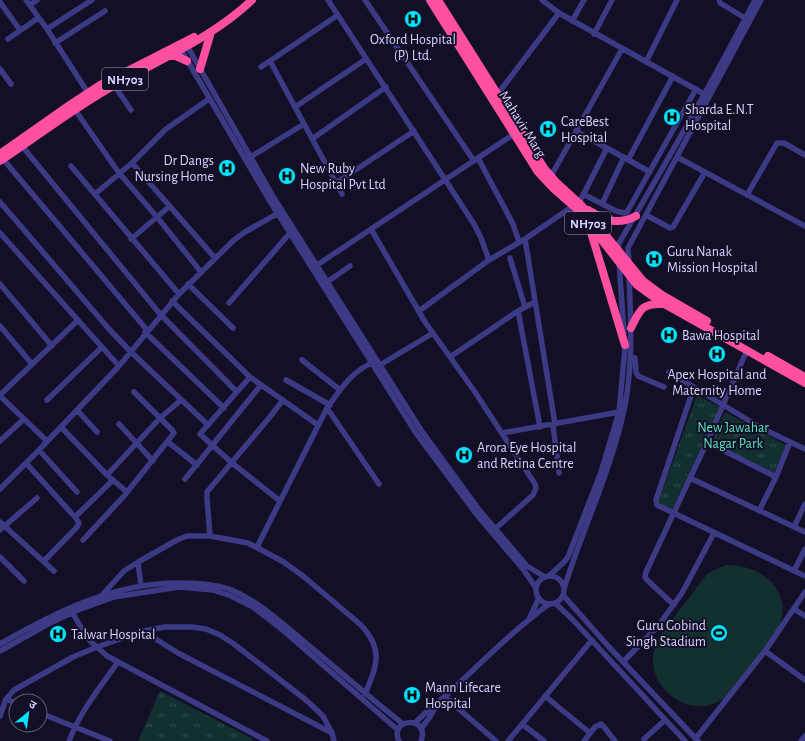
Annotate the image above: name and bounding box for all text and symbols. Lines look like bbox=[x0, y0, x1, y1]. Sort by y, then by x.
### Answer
hospital icon: Oxford Hospital (P) Ltd. bbox=[403, 9, 423, 29]
place label: Oxford Hospital (P) Ltd. bbox=[370, 33, 456, 63]
road number: NH703 bbox=[102, 68, 148, 90]
street label: Mahavir Marg bbox=[496, 89, 548, 160]
place label: Sharda E.N.T Hospital bbox=[685, 103, 754, 133]
hospital icon: Sharda E.N.T Hospital bbox=[662, 107, 682, 127]
place label: CareBest Hospital bbox=[561, 115, 609, 145]
hospital icon: CareBest Hospital bbox=[538, 119, 558, 139]
place label: Dr Dangs Nursing Home bbox=[134, 154, 214, 184]
hospital icon: Dr Dangs Nursing Home bbox=[217, 158, 237, 178]
place label: New Ruby Hospital Pvt Ltd bbox=[300, 162, 386, 192]
hospital icon: New Ruby Hospital Pvt Ltd bbox=[277, 166, 297, 186]
road number: NH703 bbox=[565, 212, 611, 234]
place label: Guru Nanak Mission Hospital bbox=[667, 245, 758, 275]
hospital icon: Guru Nanak Mission Hospital bbox=[644, 249, 664, 269]
hospital icon: Bawa Hospital bbox=[659, 325, 679, 345]
place label: Bawa Hospital bbox=[682, 329, 760, 343]
hospital icon: Apex Hospital and Maternity Home bbox=[707, 344, 727, 364]
place label: Apex Hospital and Maternity Home bbox=[667, 368, 767, 398]
park label: New Jawahar Nagar Park bbox=[697, 421, 769, 451]
place label: Arora Eye Hospital and Retina Centre bbox=[477, 441, 576, 471]
hospital icon: Arora Eye Hospital and Retina Centre bbox=[454, 445, 474, 465]
place label: Guru Gobind Singh Stadium bbox=[626, 619, 706, 649]
sports icon: Guru Gobind Singh Stadium bbox=[709, 623, 729, 643]
hospital icon: Talwar Hospital bbox=[48, 624, 68, 644]
place label: Talwar Hospital bbox=[71, 628, 155, 642]
place label: Mann Lifecare Hospital bbox=[425, 681, 501, 711]
hospital icon: Mann Lifecare Hospital bbox=[402, 685, 422, 705]
north arrow bbox=[8, 693, 48, 733]
text: उ bbox=[27, 698, 39, 711]

